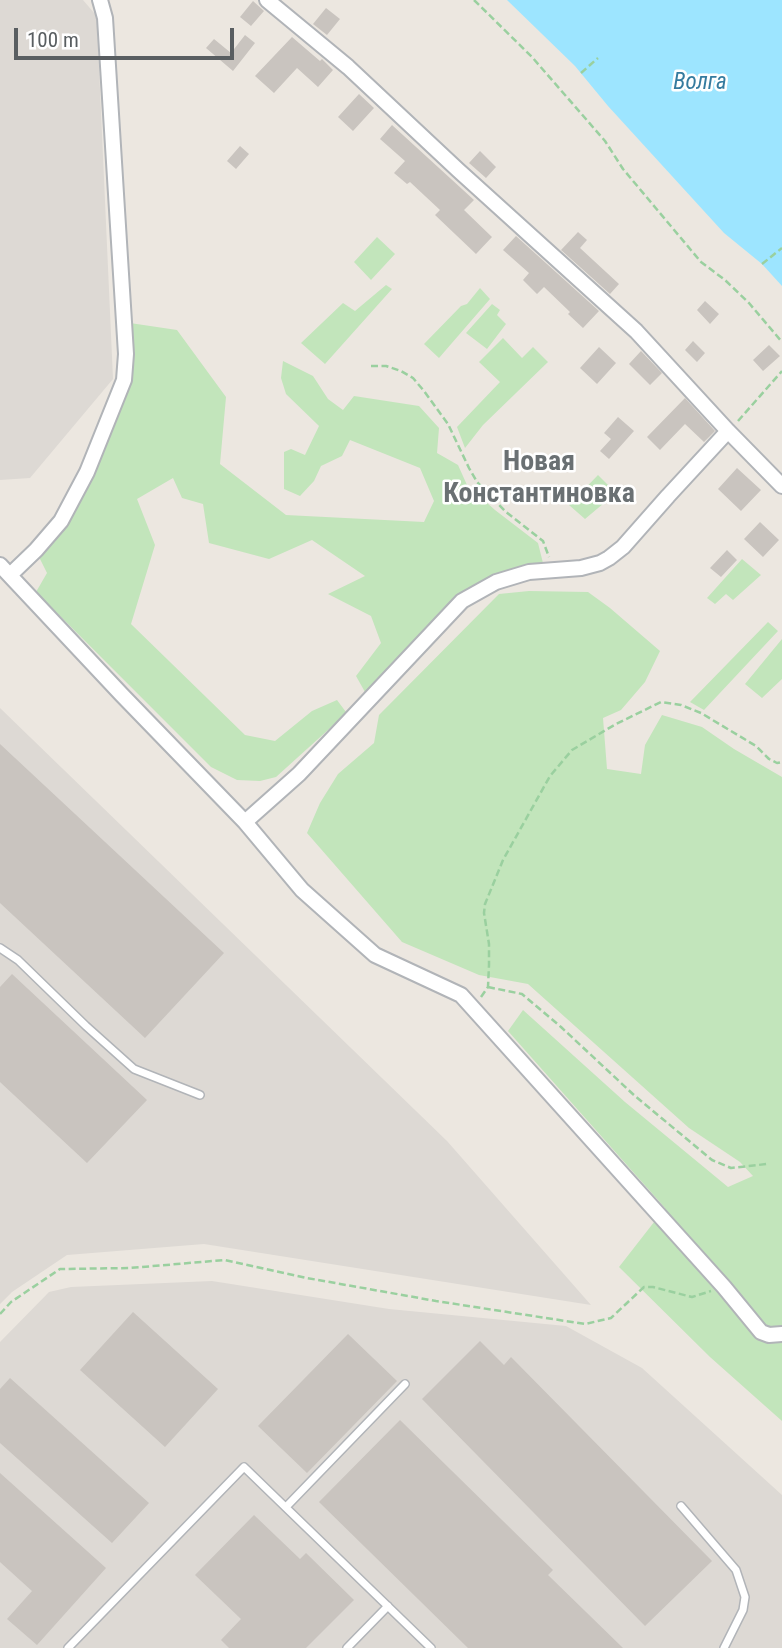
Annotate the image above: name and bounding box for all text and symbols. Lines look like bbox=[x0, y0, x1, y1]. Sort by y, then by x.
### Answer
scale bar bbox=[18, 14, 238, 58]
text: 100 m bbox=[27, 28, 79, 52]
water label: Волга bbox=[673, 69, 727, 97]
district label: Новая Константиновка bbox=[443, 446, 635, 512]

